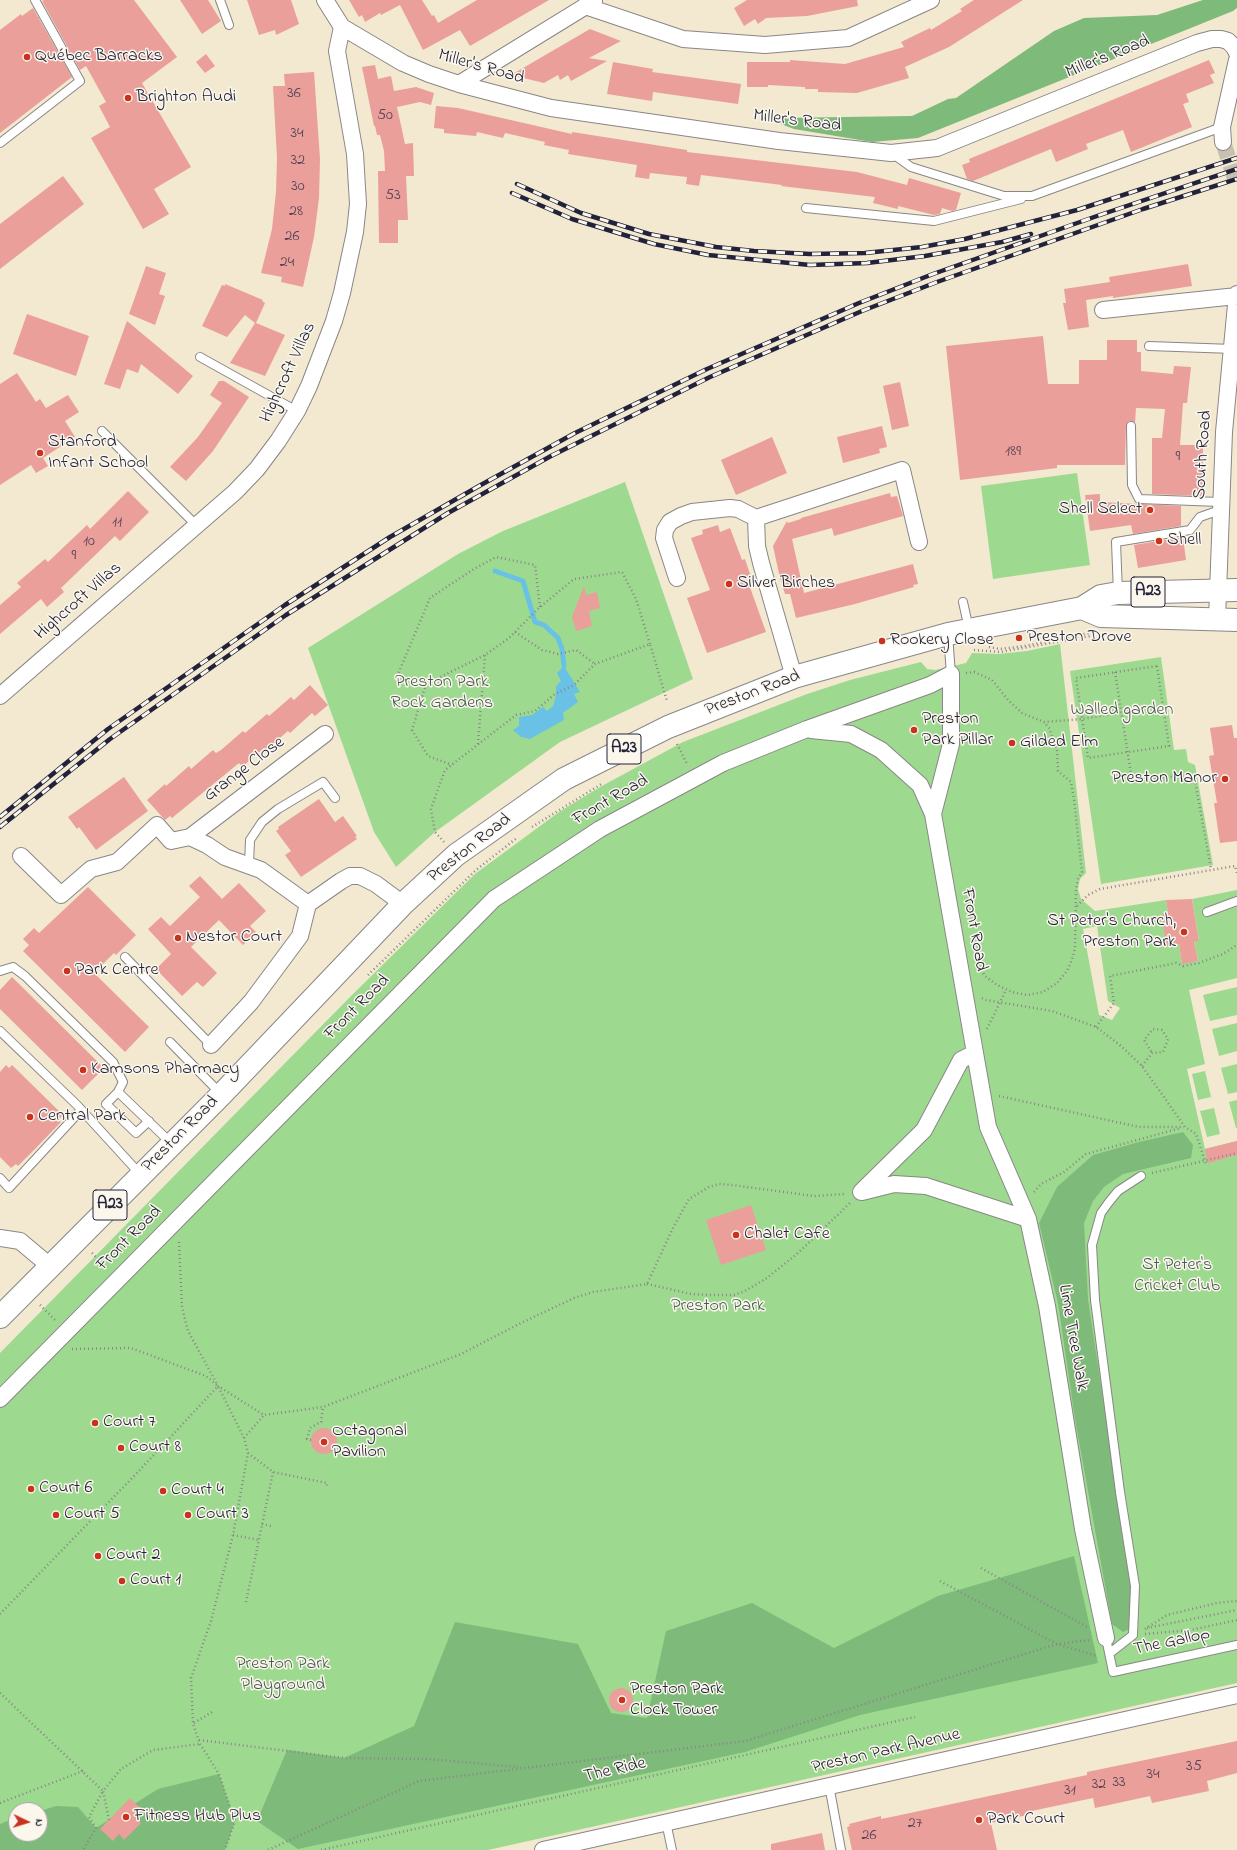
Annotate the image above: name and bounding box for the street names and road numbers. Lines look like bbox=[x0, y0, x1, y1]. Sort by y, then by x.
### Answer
street label: Miller's Road bbox=[1063, 31, 1153, 85]
street label: Miller's Road bbox=[435, 45, 527, 91]
street label: Miller's Road bbox=[752, 106, 842, 138]
street label: Highcroft Villas bbox=[256, 319, 322, 427]
street label: South Road bbox=[1190, 410, 1218, 500]
street label: Highcroft Villas bbox=[31, 558, 127, 646]
road number: A23 bbox=[1131, 577, 1165, 607]
street label: Preston Road bbox=[702, 666, 804, 722]
street label: Grange Close bbox=[200, 733, 290, 807]
road number: A23 bbox=[607, 734, 641, 764]
street label: Front Road bbox=[569, 771, 653, 831]
street label: Preston Road bbox=[424, 810, 516, 888]
street label: Front Road bbox=[955, 887, 991, 973]
street label: Front Road bbox=[321, 971, 395, 1045]
street label: Preston Road bbox=[138, 1092, 224, 1178]
road number: A23 bbox=[93, 1190, 127, 1220]
street label: Front Road bbox=[93, 1202, 167, 1276]
street label: Lime Tree Walk bbox=[1052, 1283, 1092, 1393]
street label: The Gallop bbox=[1132, 1624, 1212, 1662]
street label: Preston Park Avenue bbox=[810, 1724, 962, 1780]
street label: The Ride bbox=[582, 1753, 648, 1789]

